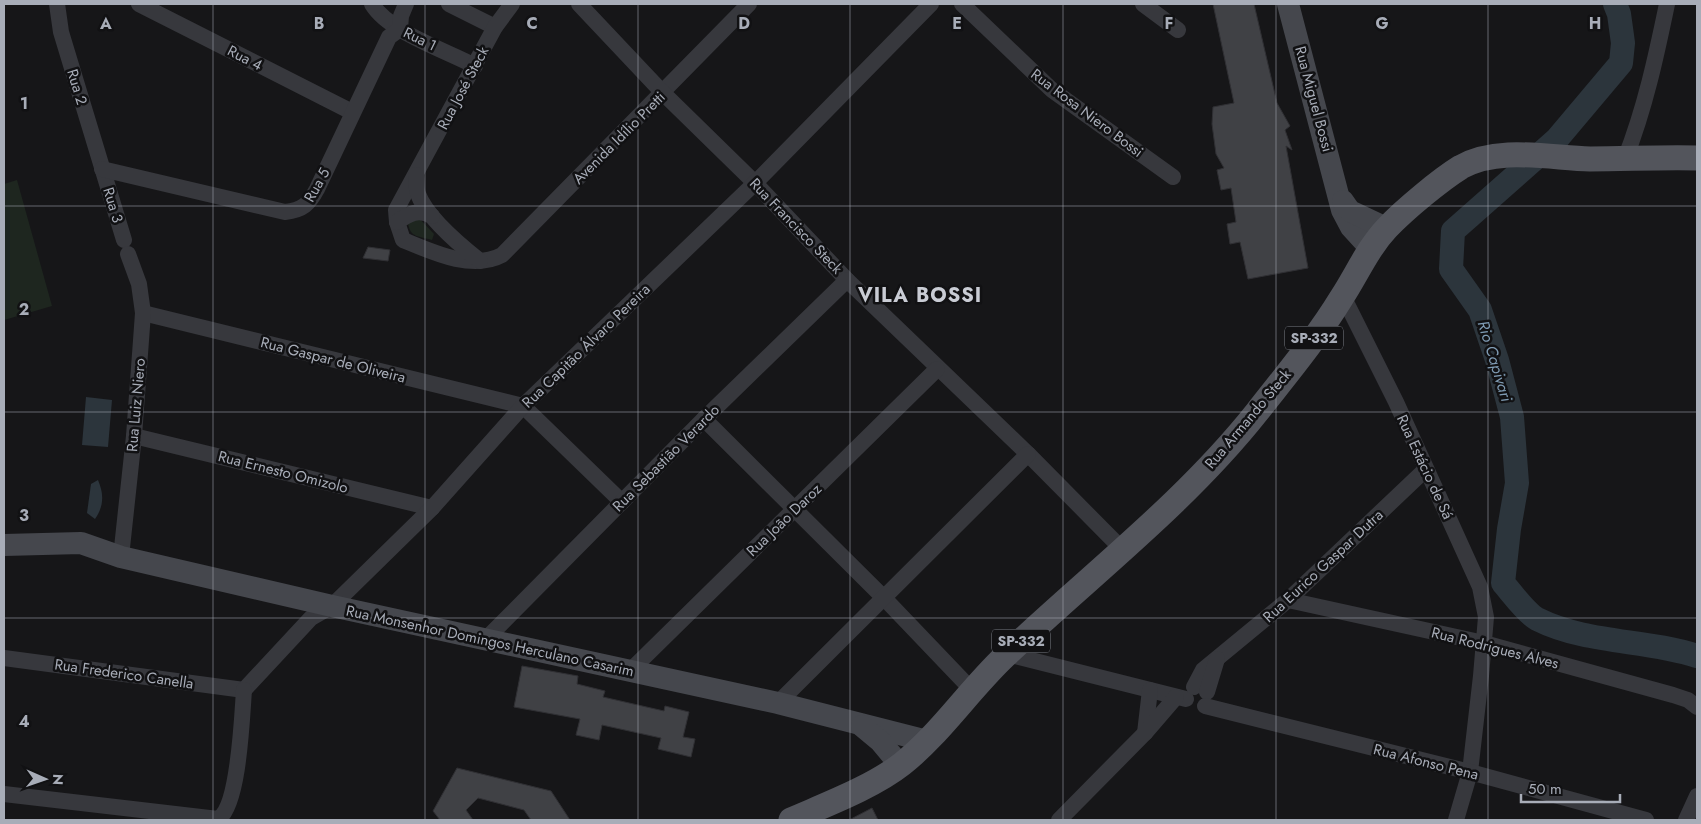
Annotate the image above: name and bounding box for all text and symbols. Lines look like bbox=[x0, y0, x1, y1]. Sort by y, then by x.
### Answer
text: A bbox=[99, 12, 112, 35]
text: B bbox=[314, 12, 324, 35]
text: C bbox=[526, 12, 538, 35]
text: D bbox=[738, 12, 750, 35]
text: E bbox=[952, 12, 962, 35]
text: F bbox=[1165, 12, 1173, 35]
text: G bbox=[1375, 12, 1389, 35]
text: H bbox=[1589, 12, 1601, 35]
street label: Rua 1 bbox=[400, 21, 440, 57]
street label: Rua 4 bbox=[224, 40, 267, 76]
street label: Rua José Steck bbox=[432, 42, 494, 134]
street label: Rua Miguel Bossi bbox=[1289, 44, 1339, 154]
street label: Rua Rosa Niero Bossi bbox=[1026, 63, 1148, 163]
street label: Rua 2 bbox=[61, 66, 93, 108]
street label: Avenida Idílio Pretti bbox=[568, 87, 670, 189]
text: 1 bbox=[20, 92, 28, 115]
street label: Rua 5 bbox=[299, 164, 335, 206]
street label: Rua Francisco Steck bbox=[744, 173, 848, 279]
street label: Rua 3 bbox=[97, 184, 129, 226]
street label: Rua Capitão Álvaro Pereira bbox=[517, 279, 655, 413]
district label: VILA BOSSI bbox=[857, 281, 982, 310]
text: 2 bbox=[19, 298, 29, 321]
water label: Rio Capivari bbox=[1472, 318, 1518, 405]
road number: SP-332 bbox=[1285, 326, 1343, 349]
street label: Rua Gaspar de Oliveira bbox=[258, 331, 408, 389]
street label: Rua Luiz Niero bbox=[121, 357, 151, 453]
street label: Rua Armando Steck bbox=[1200, 364, 1297, 474]
street label: Rua Sebastião Verardo bbox=[607, 399, 725, 517]
street label: Rua Estácio de Sá bbox=[1391, 411, 1459, 523]
street label: Rua Ernesto Omizolo bbox=[216, 445, 350, 499]
street label: Rua João Daroz bbox=[741, 478, 827, 562]
text: 3 bbox=[19, 504, 29, 527]
street label: Rua Eurico Gaspar Dutra bbox=[1258, 504, 1388, 628]
street label: Rua Monsenhor Domingos Herculano Casarim bbox=[344, 600, 636, 682]
street label: Rua Rodrigues Alves bbox=[1429, 622, 1561, 674]
road number: SP-332 bbox=[992, 630, 1050, 652]
street label: Rua Frederico Canella bbox=[53, 653, 195, 695]
text: 4 bbox=[18, 710, 30, 733]
street label: Rua Afonso Pena bbox=[1371, 738, 1481, 786]
north arrow bbox=[20, 754, 70, 804]
scale bar bbox=[1521, 772, 1620, 804]
text: N bbox=[48, 774, 68, 785]
text: 50 m bbox=[1528, 778, 1562, 800]

